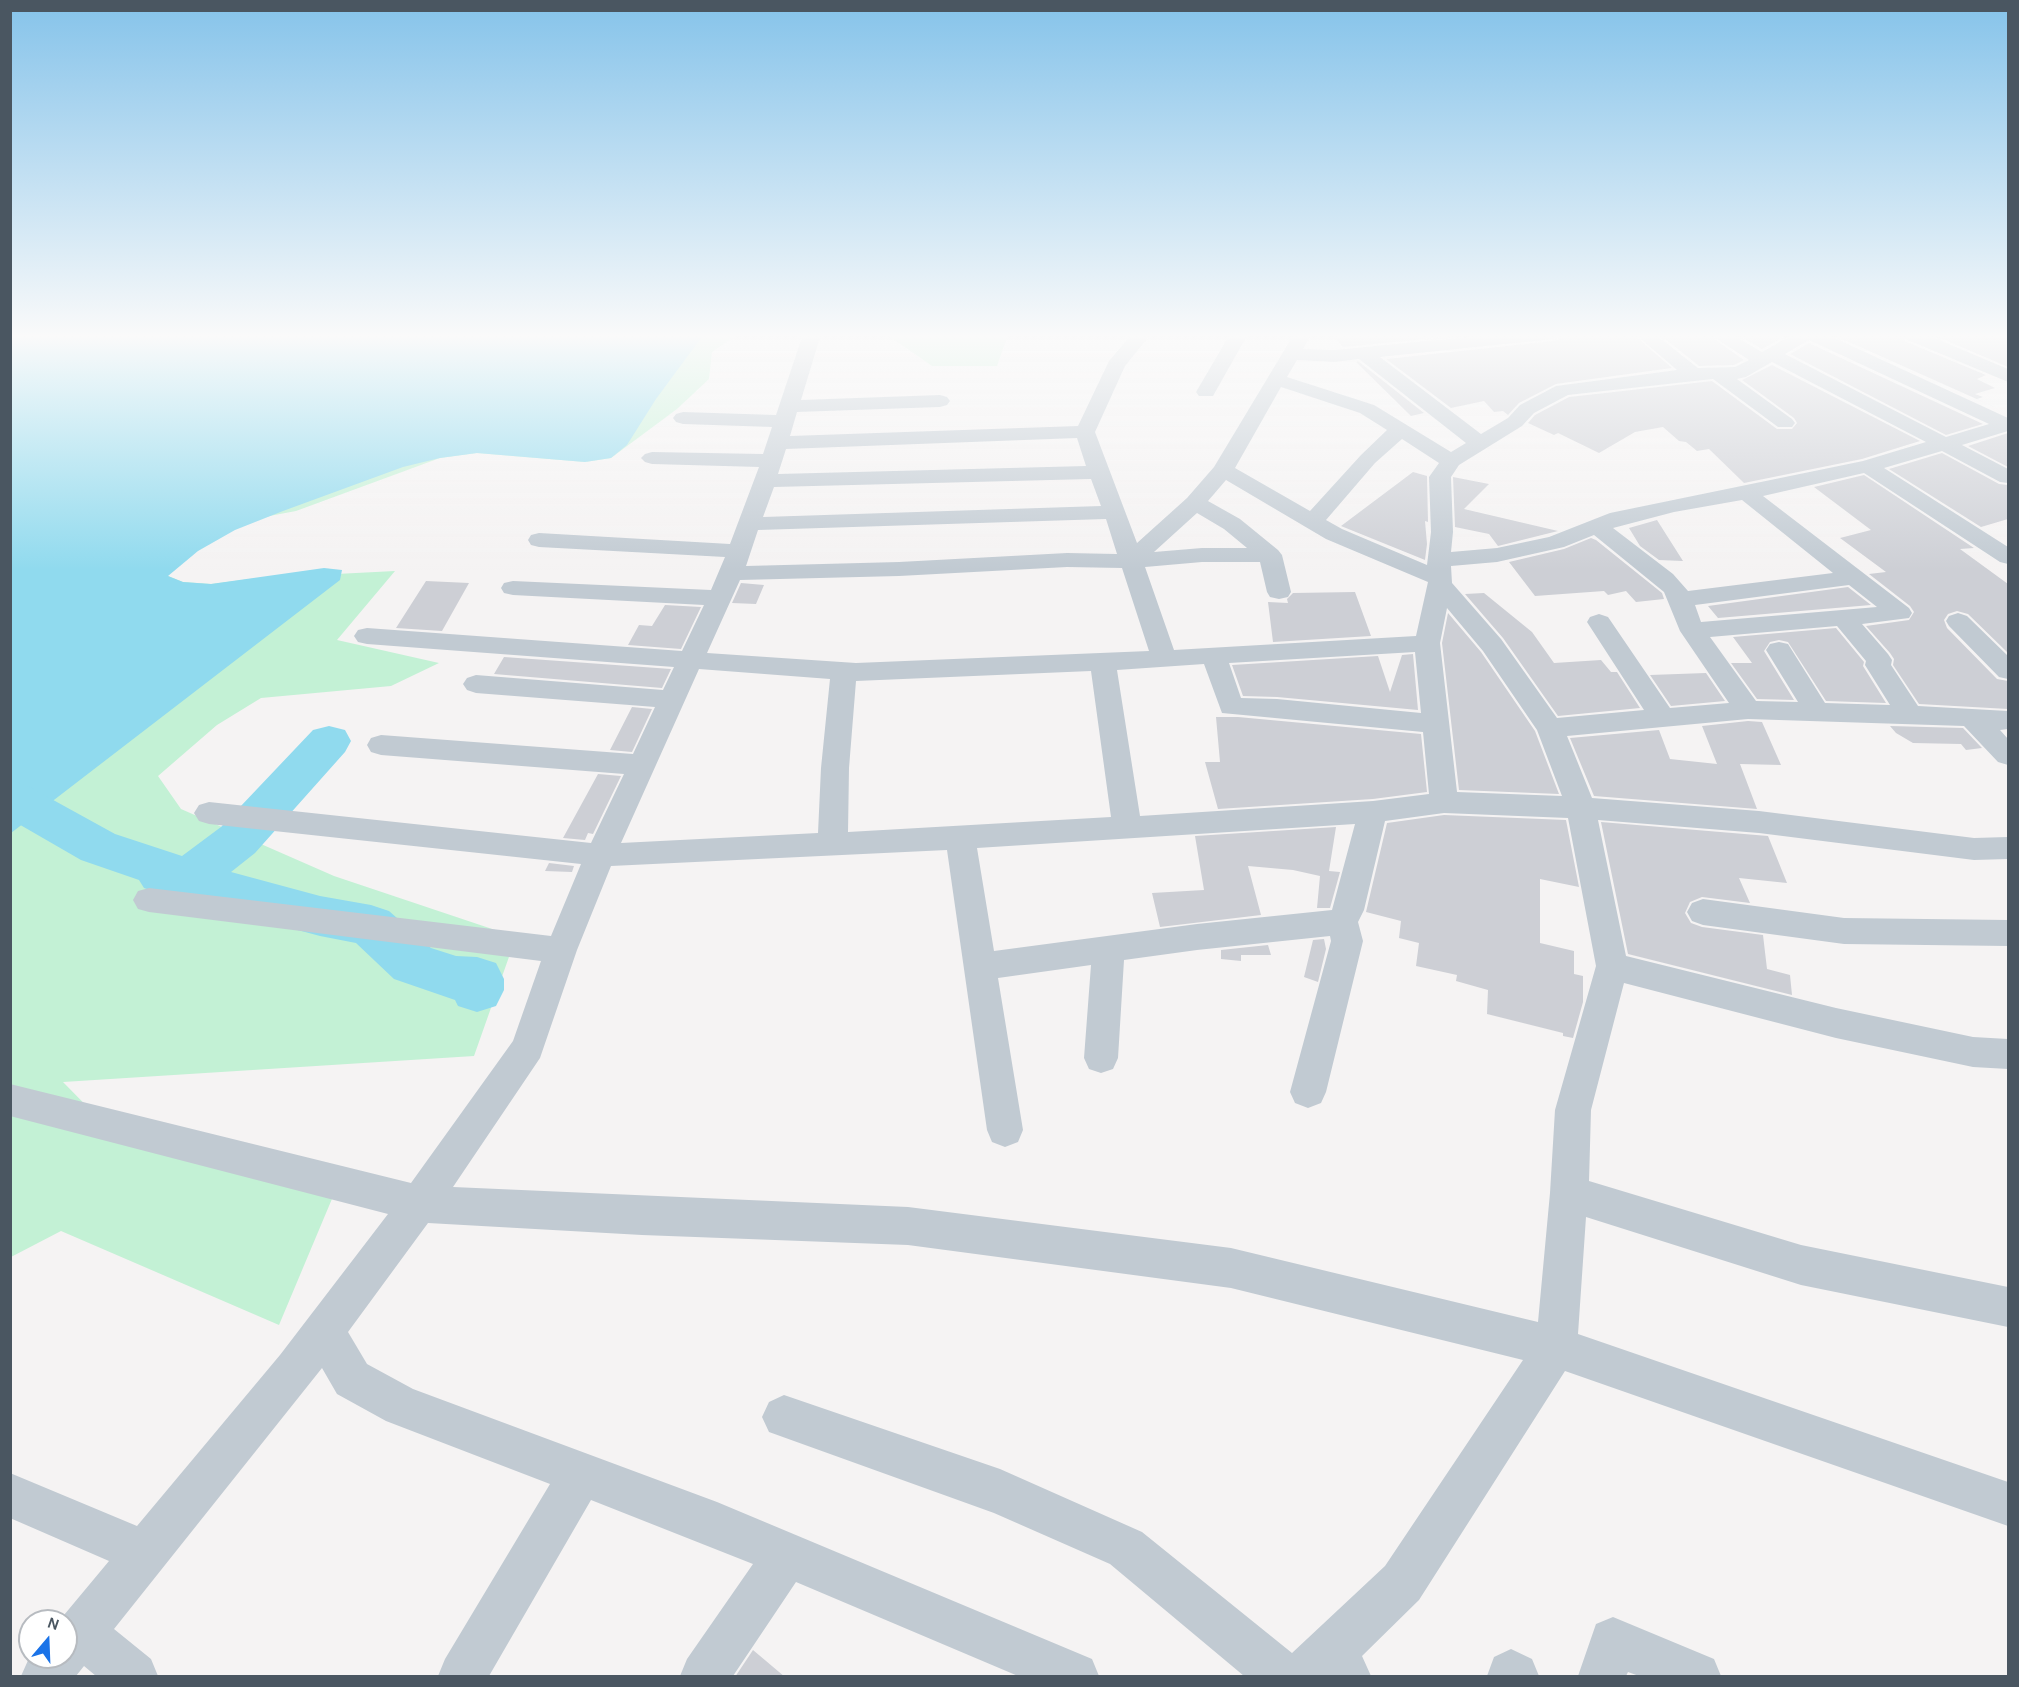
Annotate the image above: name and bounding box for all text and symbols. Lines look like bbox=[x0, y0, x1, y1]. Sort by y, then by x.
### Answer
north arrow bbox=[18, 1609, 78, 1669]
text: N bbox=[45, 1613, 62, 1634]

